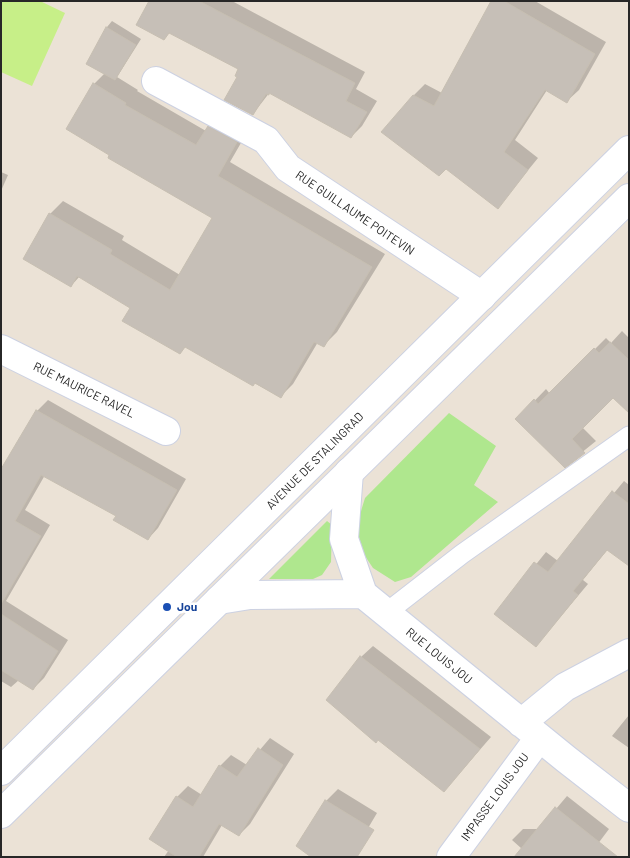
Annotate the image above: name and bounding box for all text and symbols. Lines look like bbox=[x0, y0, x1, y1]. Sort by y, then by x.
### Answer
street label: RUE GUILLAUME POITEVIN bbox=[293, 168, 417, 258]
street label: RUE MAURICE RAVEL bbox=[31, 359, 137, 421]
street label: AVENUE DE STALINGRAD bbox=[263, 409, 367, 513]
place label: Jou bbox=[177, 600, 197, 614]
marker: Jou bbox=[161, 601, 173, 613]
street label: RUE LOUIS JOU bbox=[403, 625, 475, 687]
street label: IMPASSE LOUIS JOU bbox=[458, 750, 532, 844]

